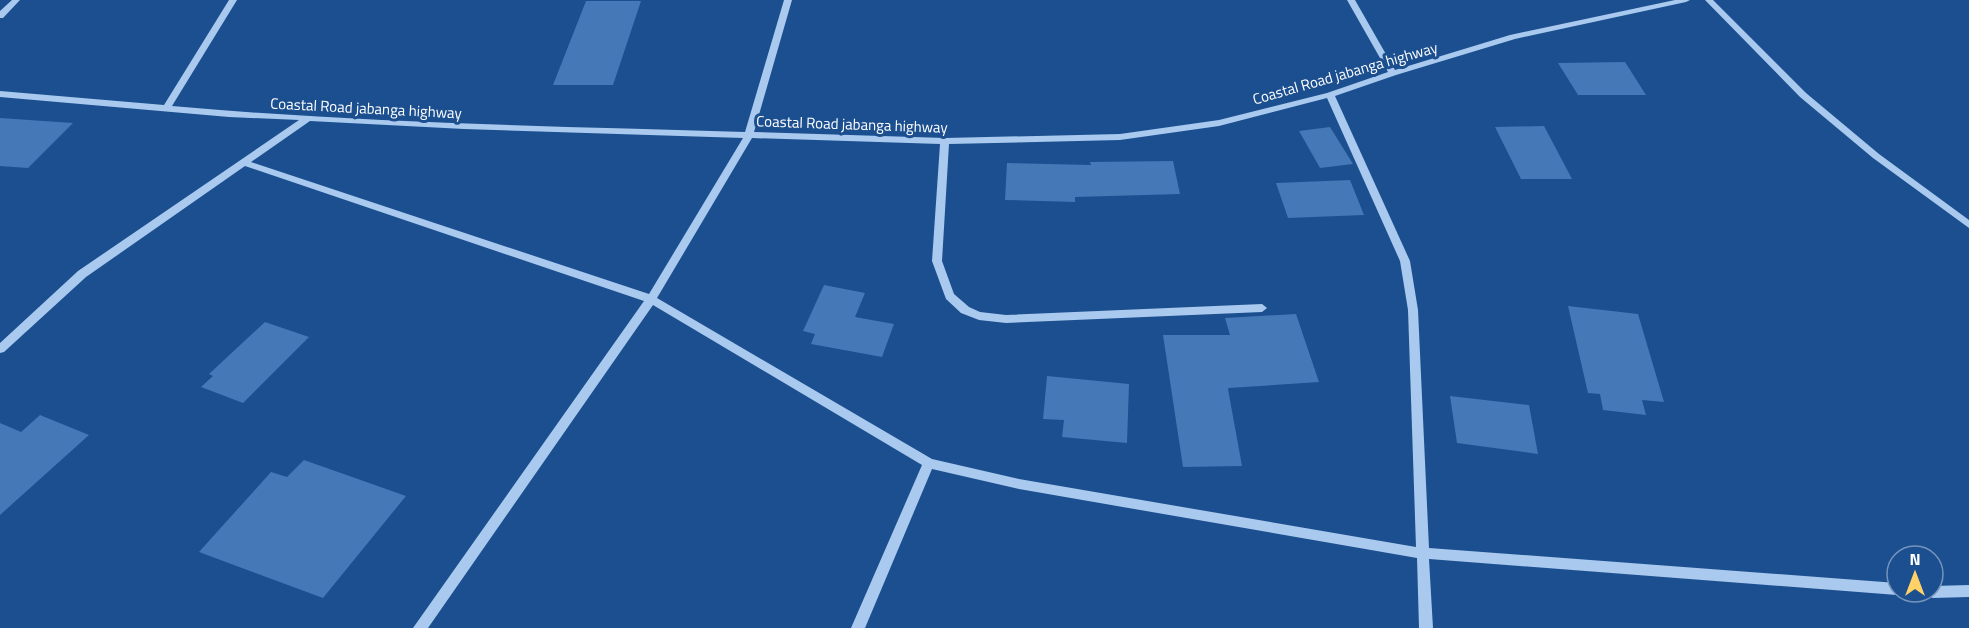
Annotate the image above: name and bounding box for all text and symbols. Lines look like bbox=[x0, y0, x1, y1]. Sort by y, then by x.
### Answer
street label: Coastal Road jabanga highway bbox=[1250, 36, 1440, 110]
street label: Coastal Road jabanga highway bbox=[270, 92, 462, 124]
street label: Coastal Road jabanga highway bbox=[756, 109, 948, 139]
north arrow bbox=[1885, 544, 1945, 604]
text: N bbox=[1909, 547, 1921, 571]

